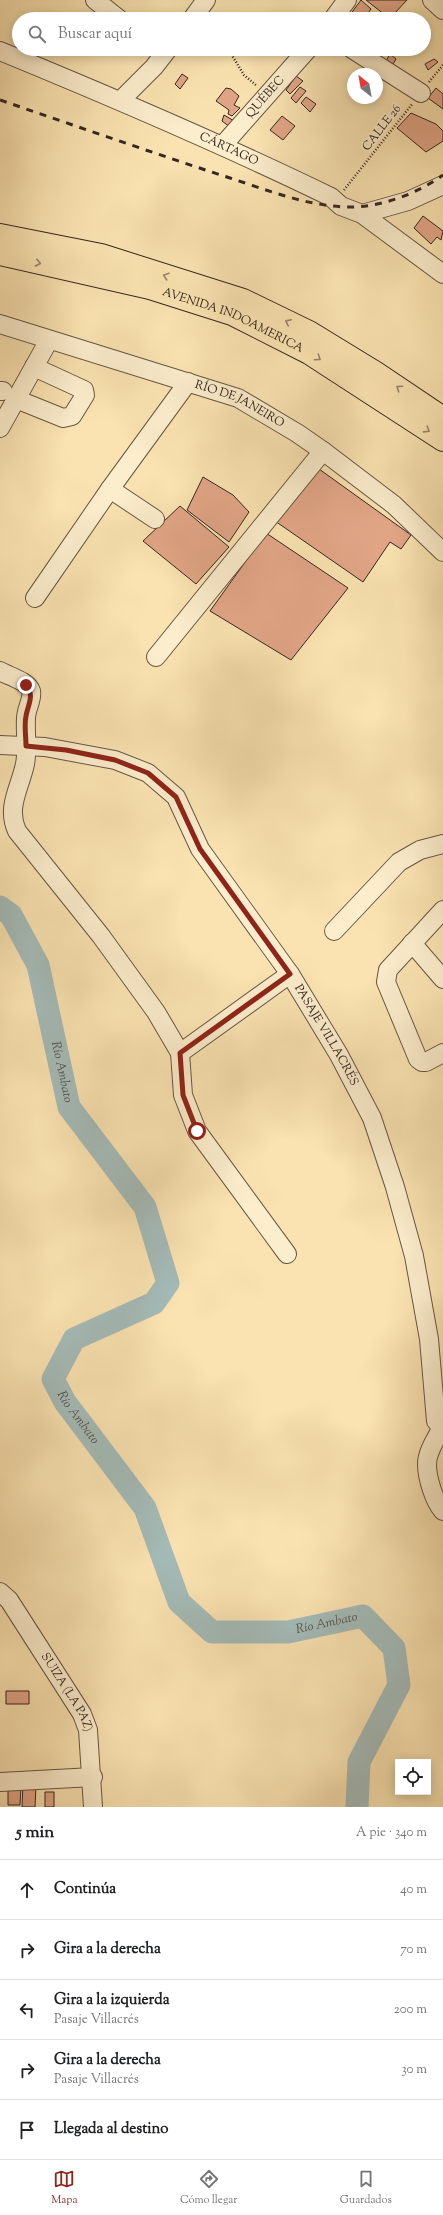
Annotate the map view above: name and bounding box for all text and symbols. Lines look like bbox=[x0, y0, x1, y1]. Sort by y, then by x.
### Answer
search box bbox=[12, 12, 431, 56]
icon: search bbox=[26, 23, 48, 45]
text: Buscar aquí bbox=[58, 24, 132, 45]
north arrow bbox=[347, 68, 383, 104]
street label: QUÉBEC bbox=[242, 72, 289, 122]
street label: CALLE 26 bbox=[358, 101, 406, 155]
street label: CÁRTAGO bbox=[196, 128, 261, 170]
one-way arrow bbox=[35, 258, 41, 266]
one-way arrow bbox=[163, 272, 170, 281]
street label: AVENIDA INDOAMERICA bbox=[160, 283, 307, 358]
one-way arrow bbox=[284, 319, 292, 327]
one-way arrow bbox=[314, 354, 321, 361]
street label: RÍO DE JANEIRO bbox=[192, 376, 288, 432]
one-way arrow bbox=[396, 385, 403, 393]
one-way arrow bbox=[423, 425, 430, 433]
route end bbox=[17, 676, 35, 694]
street label: PASAJE VILLACRÉS bbox=[289, 981, 363, 1089]
water label: Río Ambato bbox=[46, 1040, 77, 1105]
route start bbox=[188, 1122, 206, 1140]
water label: Río Ambato bbox=[52, 1388, 103, 1448]
water label: Río Ambato bbox=[294, 1608, 359, 1639]
street label: SUIZA (LA PAZ) bbox=[36, 1649, 97, 1734]
map controls bbox=[395, 1759, 431, 1795]
button: locate bbox=[395, 1759, 431, 1795]
text: 5 min bbox=[16, 1821, 54, 1845]
text: A pie · 340 m bbox=[356, 1824, 427, 1842]
icon: ahead bbox=[16, 1879, 38, 1901]
text: Continúa bbox=[54, 1879, 116, 1900]
text: 40 m bbox=[400, 1881, 427, 1899]
icon: right bbox=[16, 1939, 38, 1961]
text: Gira a la derecha bbox=[54, 1939, 161, 1960]
text: 70 m bbox=[400, 1941, 427, 1959]
text: Gira a la izquierda bbox=[54, 1990, 170, 2011]
icon: left bbox=[16, 1999, 38, 2021]
text: 200 m bbox=[394, 2001, 427, 2019]
text: Pasaje Villacrés bbox=[54, 2011, 139, 2029]
text: Gira a la derecha bbox=[54, 2050, 161, 2071]
icon: right bbox=[16, 2059, 38, 2081]
text: 30 m bbox=[401, 2061, 427, 2079]
text: Pasaje Villacrés bbox=[54, 2071, 139, 2089]
icon: arrive bbox=[16, 2119, 38, 2141]
text: Llegada al destino bbox=[54, 2119, 169, 2140]
tab: Mapa bbox=[51, 2168, 77, 2208]
tab: Cómo llegar bbox=[180, 2168, 237, 2208]
tab: Guardados bbox=[340, 2168, 392, 2208]

